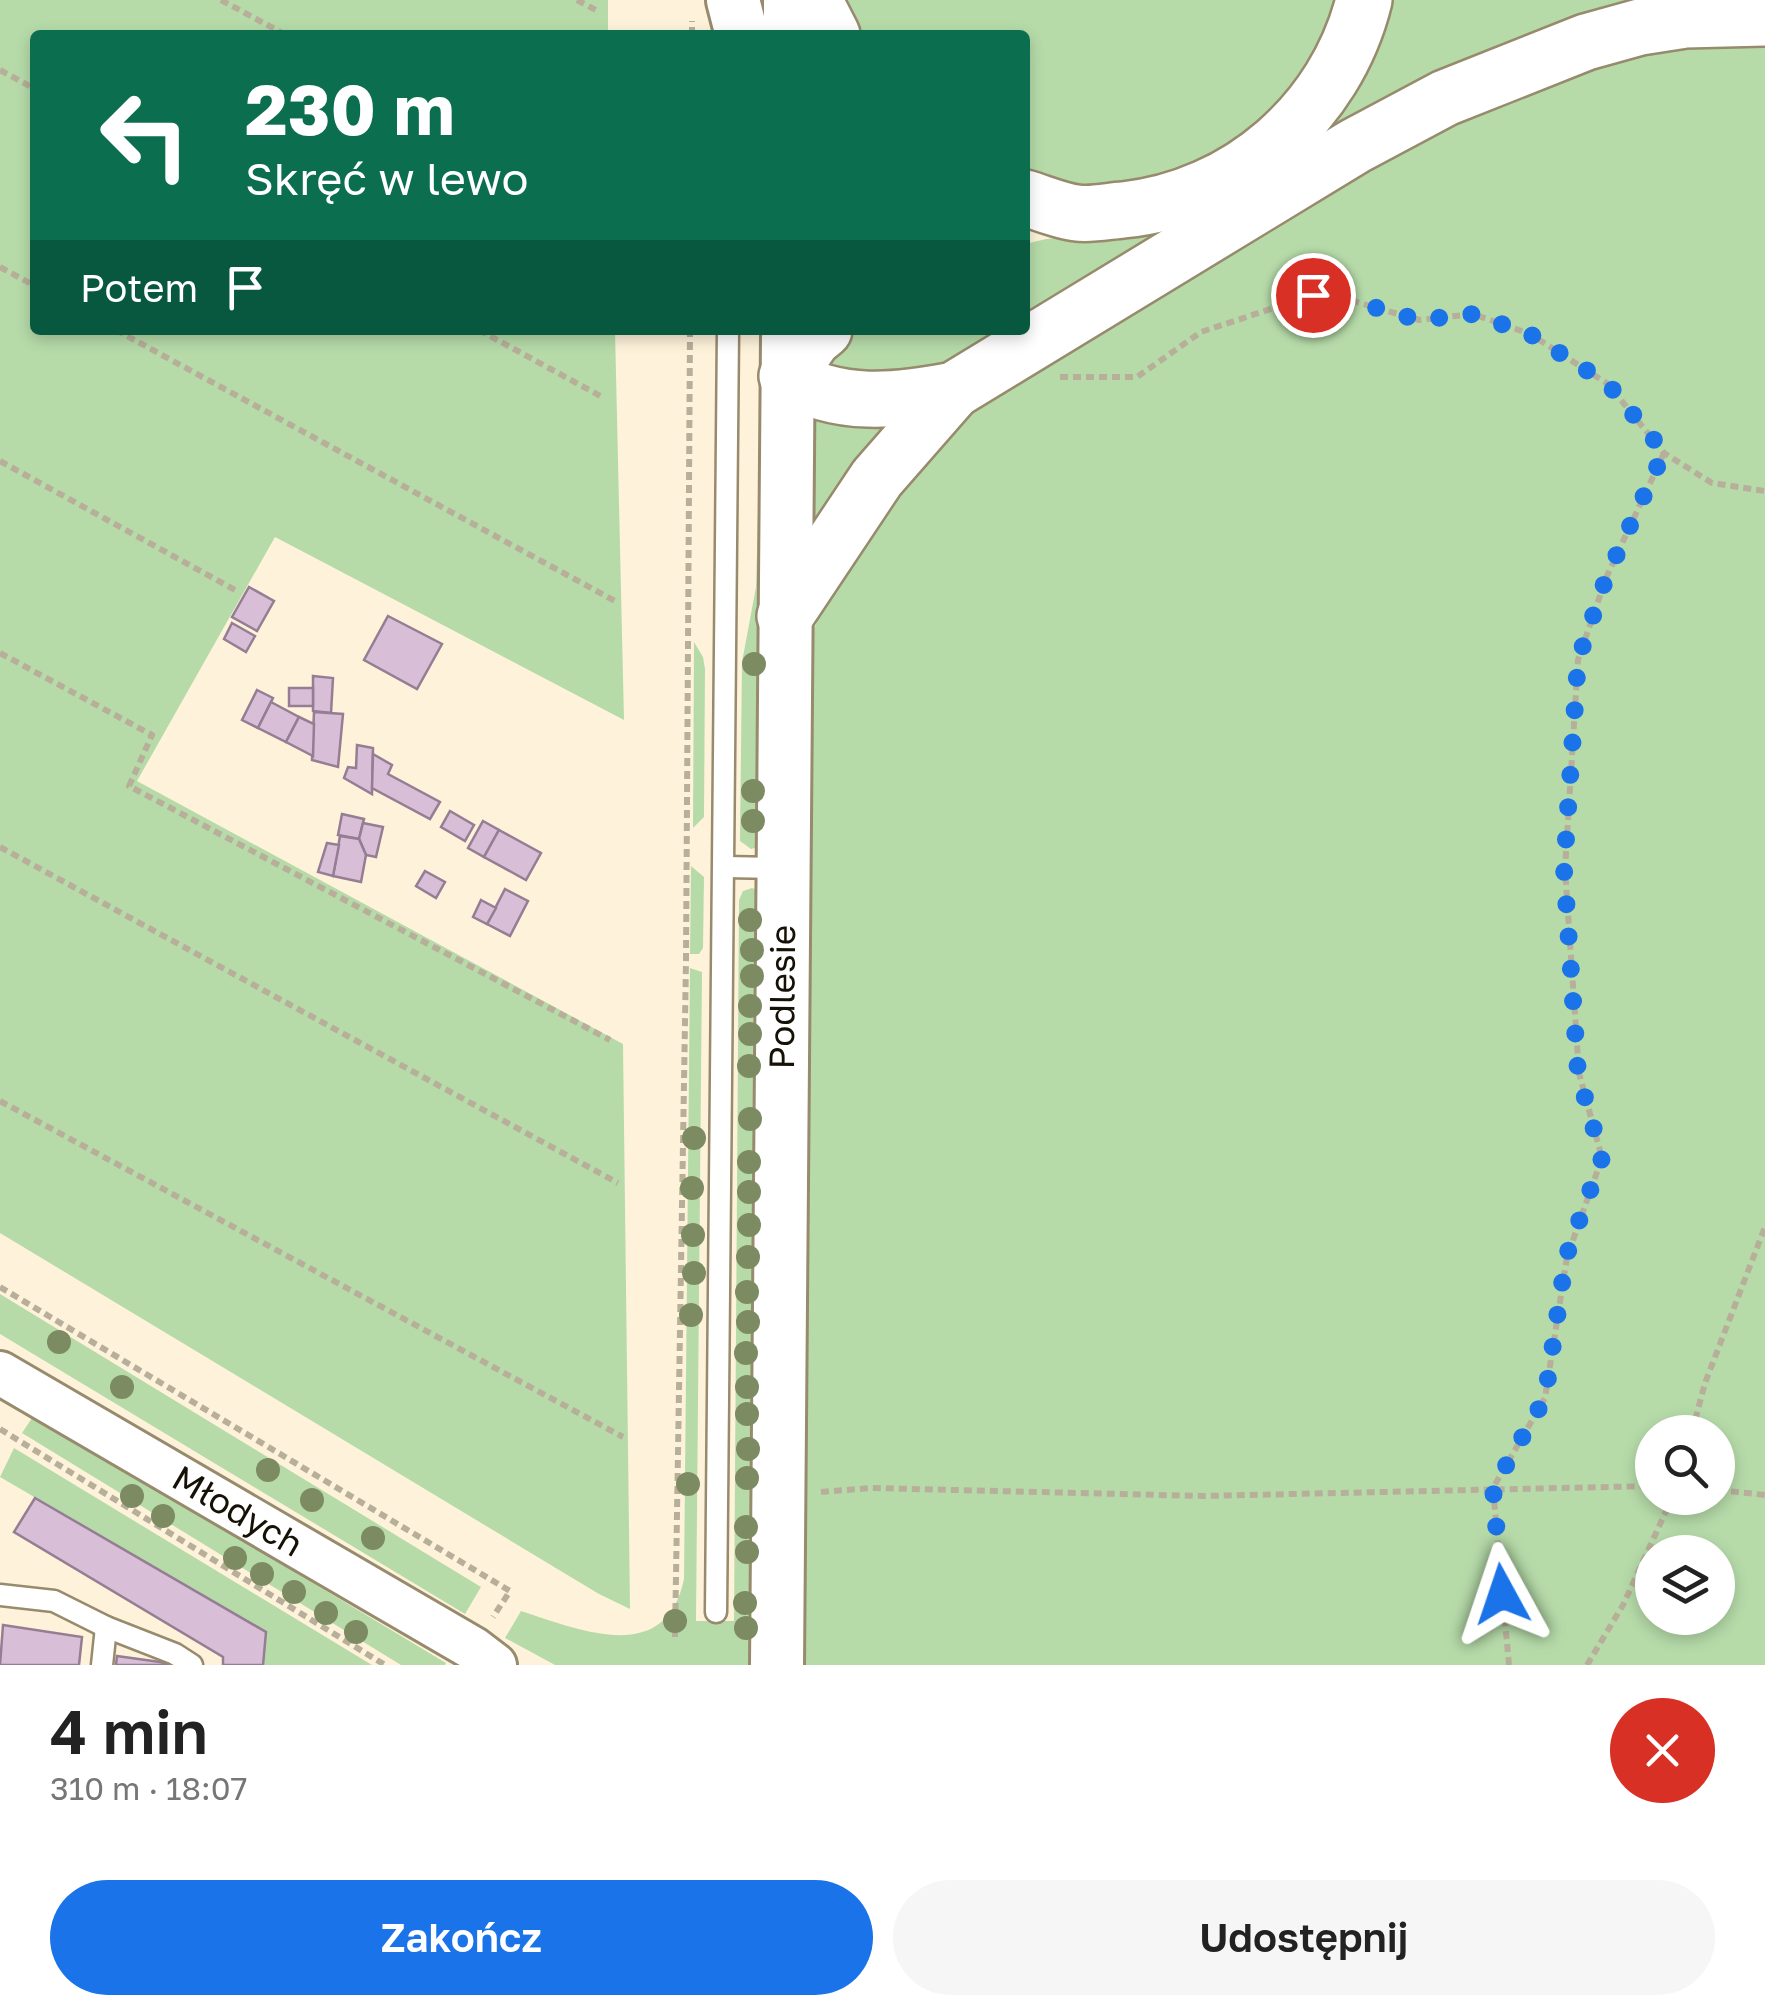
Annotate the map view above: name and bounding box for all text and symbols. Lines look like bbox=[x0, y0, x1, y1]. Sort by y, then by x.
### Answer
text: 230 m bbox=[245, 66, 455, 150]
icon: left bbox=[80, 70, 210, 200]
text: Skręć w lewo bbox=[245, 151, 529, 205]
pin bbox=[1271, 253, 1356, 338]
icon: arrive bbox=[218, 260, 273, 315]
text: Potem bbox=[80, 265, 198, 310]
icon: arrive bbox=[1286, 268, 1341, 323]
street label: Podlesie bbox=[760, 925, 803, 1069]
map controls bbox=[1635, 1415, 1735, 1635]
button: search bbox=[1635, 1415, 1735, 1515]
street label: Młodych bbox=[165, 1456, 311, 1565]
button: layers bbox=[1635, 1535, 1735, 1635]
position arrow bbox=[1450, 1542, 1554, 1646]
text: 4 min bbox=[50, 1695, 208, 1767]
button: close bbox=[1610, 1698, 1715, 1803]
text: 310 m · 18:07 bbox=[50, 1769, 247, 1807]
button: Zakończ bbox=[50, 1880, 873, 1995]
button: Udostępnij bbox=[893, 1880, 1715, 1995]

